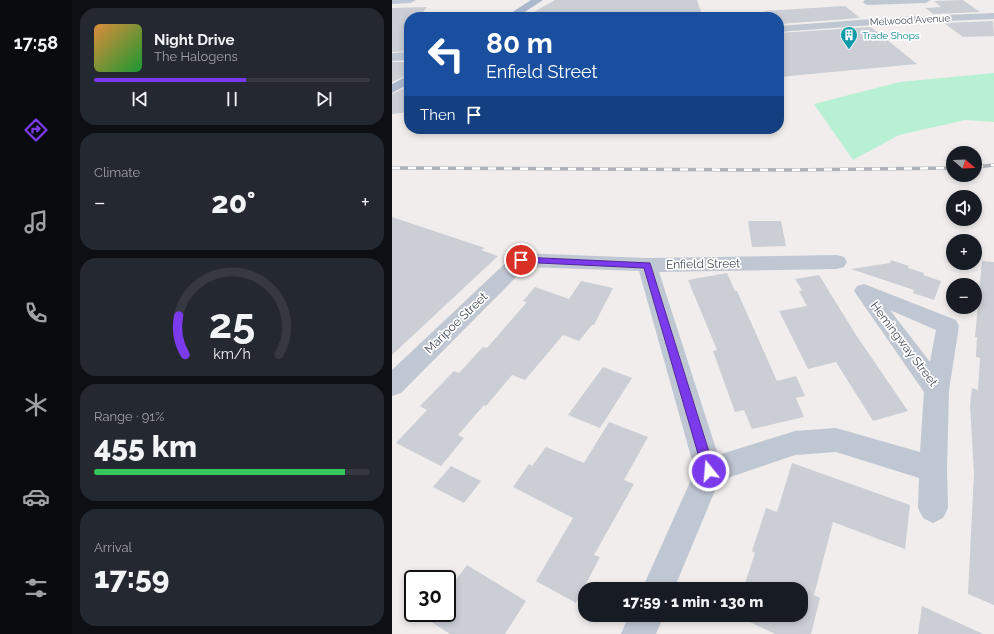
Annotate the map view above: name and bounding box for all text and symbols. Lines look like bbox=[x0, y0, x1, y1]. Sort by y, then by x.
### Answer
street label: Melwood Avenue bbox=[870, 12, 951, 28]
building icon: Trade Shops bbox=[839, 25, 859, 50]
text: 80 m bbox=[486, 27, 553, 60]
icon: left bbox=[420, 28, 472, 80]
place label: Trade Shops bbox=[862, 30, 920, 41]
text: Night Drive bbox=[154, 31, 234, 49]
text: 17:58 bbox=[14, 32, 58, 53]
text: The Halogens bbox=[154, 49, 238, 64]
text: Enfield Street bbox=[486, 61, 598, 82]
icon: previous bbox=[129, 88, 151, 110]
icon: pause bbox=[221, 88, 243, 110]
icon: next bbox=[313, 88, 335, 110]
icon: arrive bbox=[463, 104, 485, 126]
text: Then bbox=[420, 106, 455, 124]
icon: directions bbox=[22, 116, 50, 144]
north arrow bbox=[946, 146, 982, 182]
map controls bbox=[946, 146, 982, 314]
text: Climate bbox=[94, 165, 140, 180]
text: 20° bbox=[211, 185, 255, 220]
text: − bbox=[94, 189, 106, 215]
text: + bbox=[361, 189, 370, 215]
button: sound bbox=[946, 190, 982, 226]
icon: music bbox=[22, 208, 50, 236]
button: + bbox=[946, 234, 982, 270]
pin bbox=[504, 243, 538, 277]
icon: arrive bbox=[510, 249, 532, 271]
street label: Enfield Street bbox=[666, 256, 740, 272]
button: − bbox=[946, 278, 982, 314]
street label: Maripoe Street bbox=[422, 290, 490, 356]
icon: phone bbox=[22, 299, 50, 327]
text: 25 bbox=[209, 299, 255, 348]
street label: Hemingway Street bbox=[868, 299, 940, 389]
text: km/h bbox=[213, 346, 251, 362]
icon: climate bbox=[22, 391, 50, 419]
text: Range · 91% bbox=[94, 409, 164, 424]
text: 455 km bbox=[94, 429, 197, 464]
position arrow bbox=[688, 450, 730, 492]
icon: car bbox=[22, 483, 50, 511]
text: Arrival bbox=[94, 540, 132, 555]
text: 17:59 bbox=[94, 560, 169, 595]
speed limit sign: 30 bbox=[404, 570, 456, 622]
icon: filters bbox=[22, 574, 50, 602]
text: 17:59 · 1 min · 130 m bbox=[623, 593, 763, 611]

